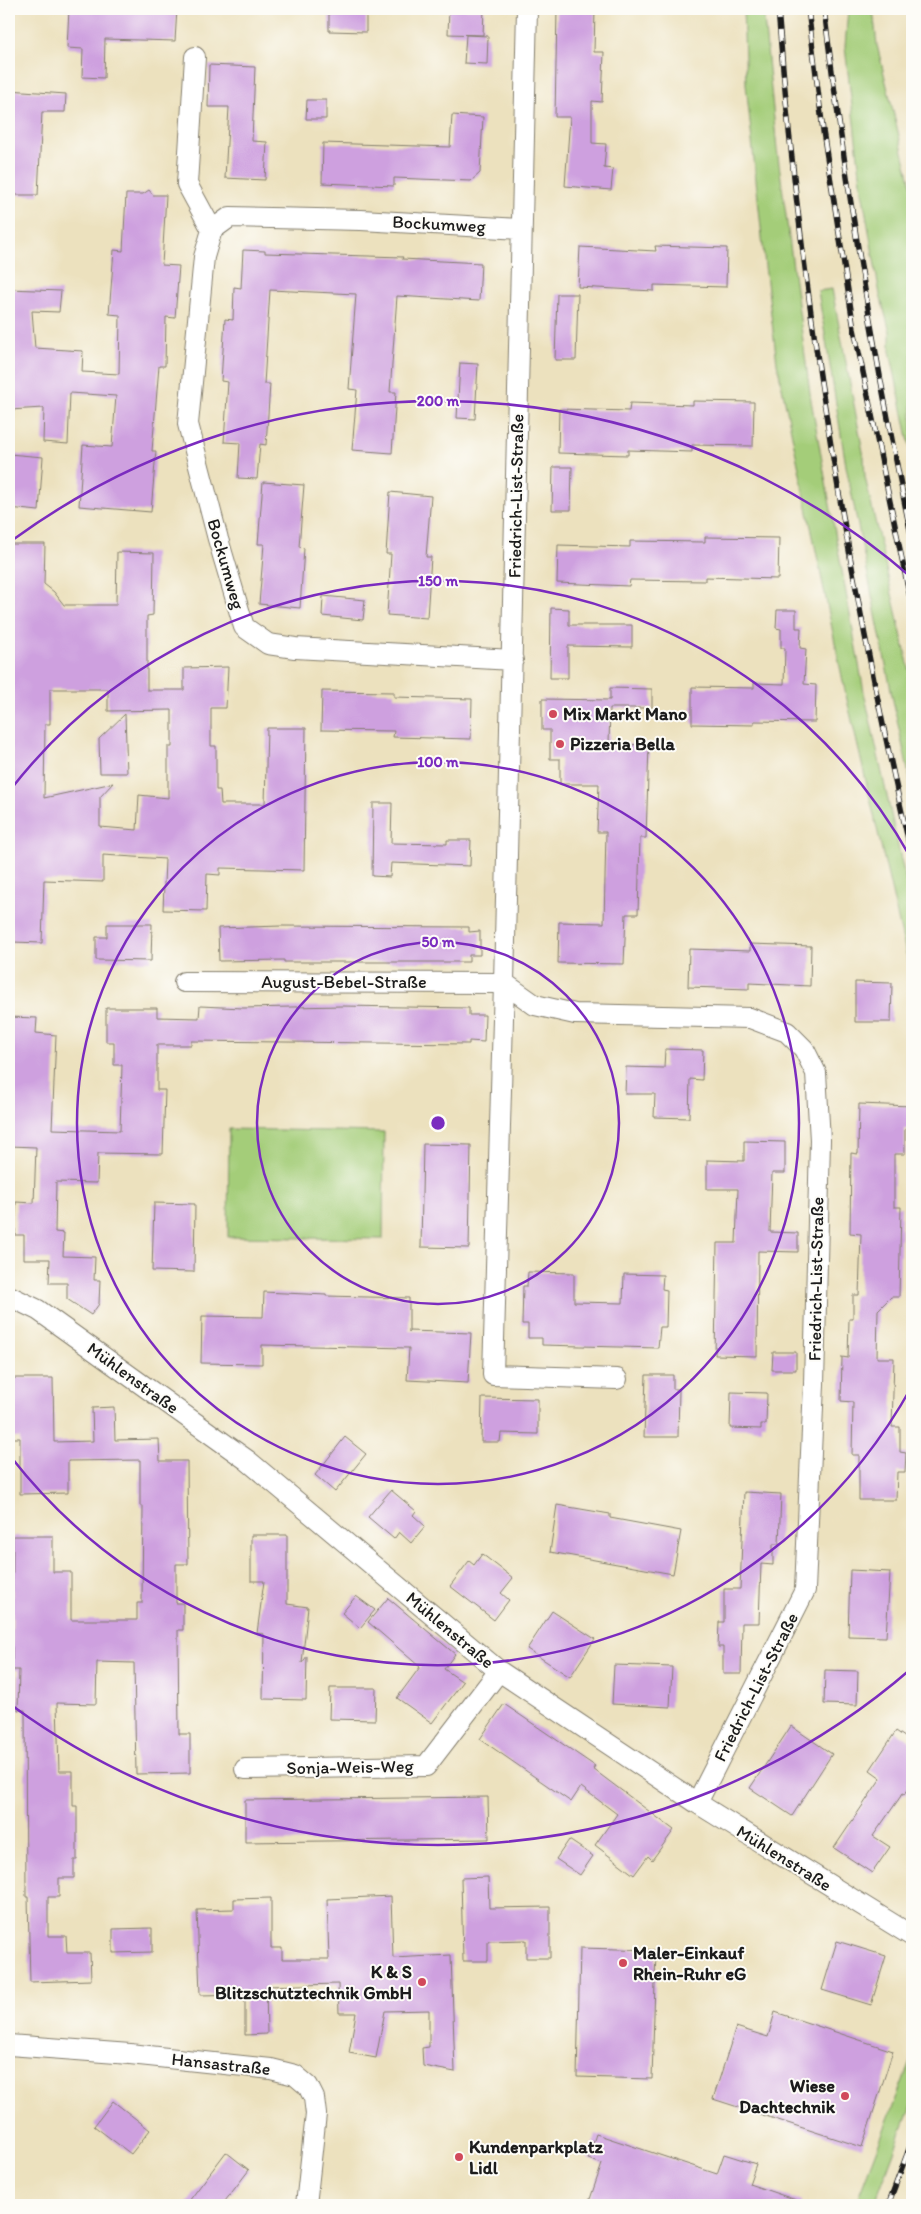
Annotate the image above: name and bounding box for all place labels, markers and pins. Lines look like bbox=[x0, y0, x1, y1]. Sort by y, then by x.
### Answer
place label: Mix Markt Mano bbox=[563, 703, 687, 725]
marker: Mix Markt Mano bbox=[547, 708, 559, 720]
place label: Pizzeria Bella bbox=[570, 733, 675, 755]
marker: Pizzeria Bella bbox=[554, 738, 566, 750]
centre of rings bbox=[429, 1114, 447, 1132]
place label: Maler-Einkauf Rhein-Ruhr eG bbox=[633, 1942, 747, 1985]
marker: Maler-Einkauf Rhein-Ruhr eG bbox=[617, 1957, 629, 1969]
place label: K & S Blitzschutztechnik GmbH bbox=[215, 1961, 412, 2004]
marker: K & S Blitzschutztechnik GmbH bbox=[416, 1976, 428, 1988]
place label: Wiese Dachtechnik bbox=[739, 2075, 836, 2118]
marker: Wiese Dachtechnik bbox=[839, 2090, 851, 2102]
place label: Kundenparkplatz Lidl bbox=[469, 2136, 603, 2179]
marker: Kundenparkplatz Lidl bbox=[453, 2151, 465, 2163]

